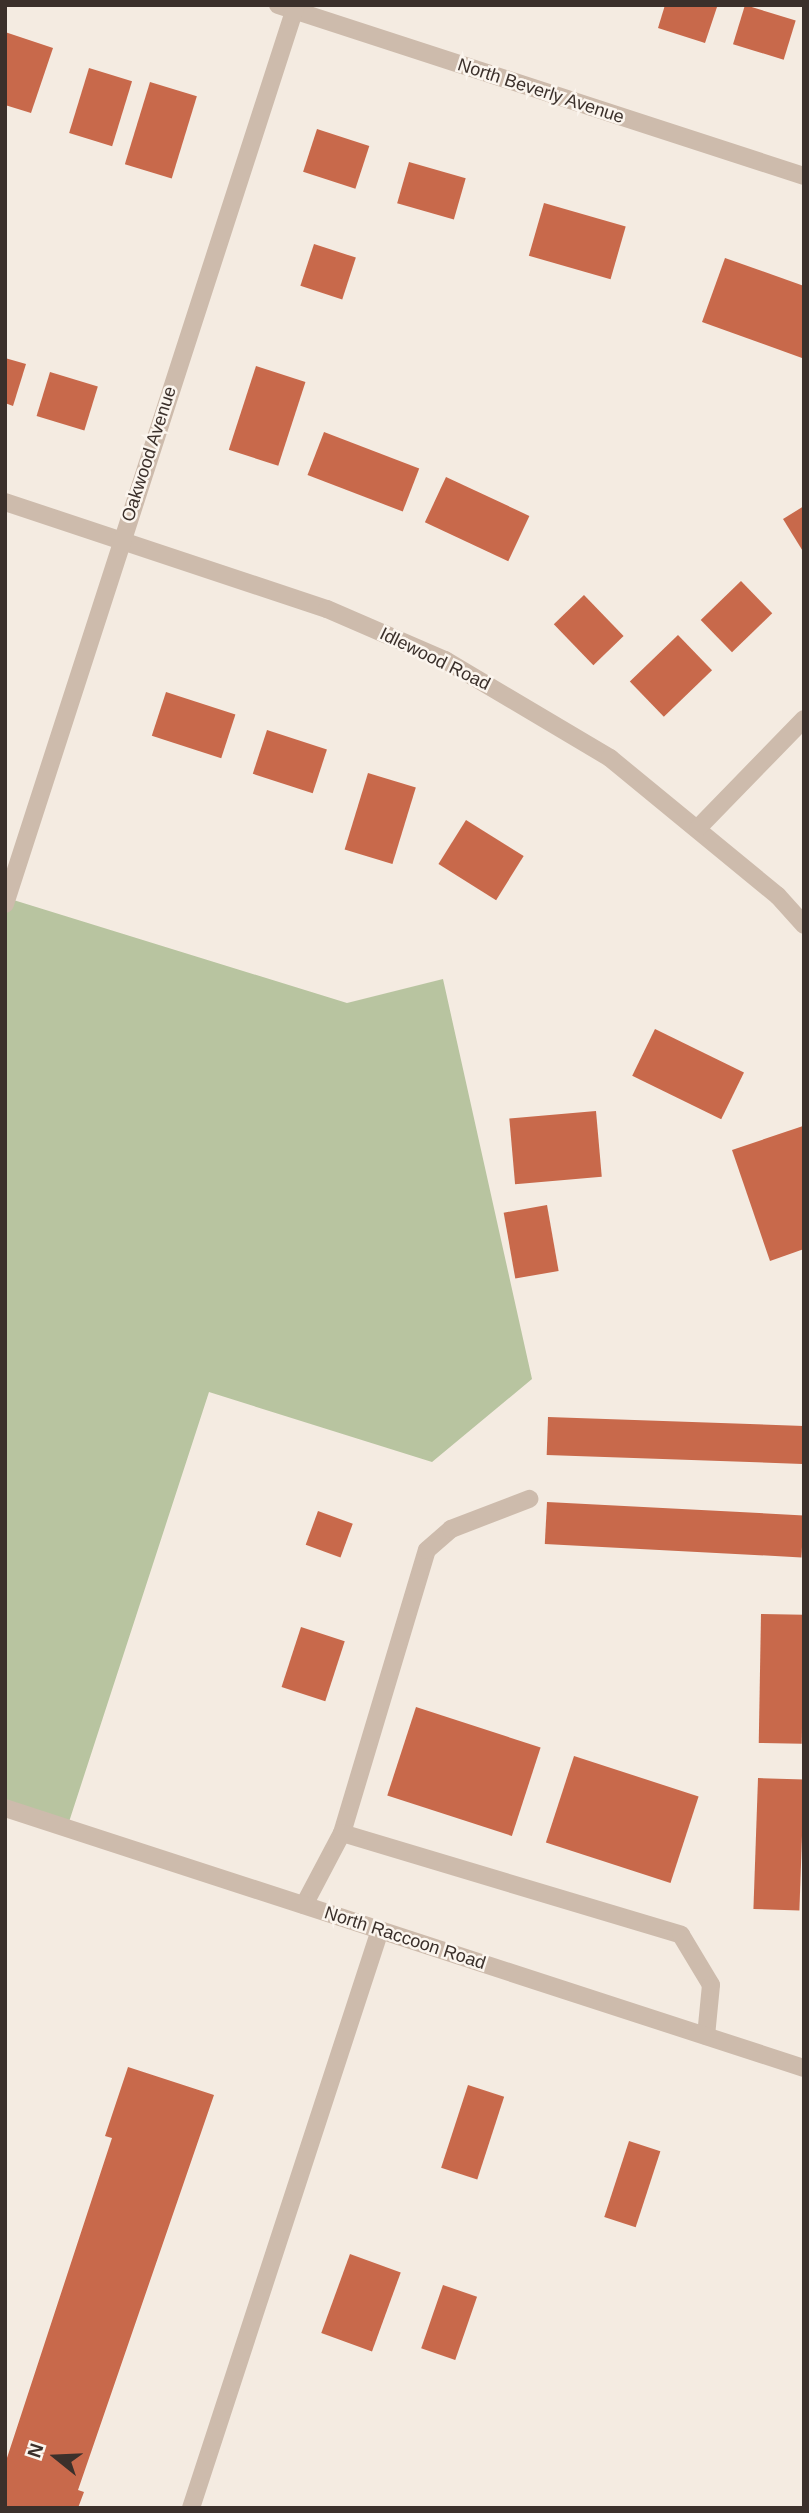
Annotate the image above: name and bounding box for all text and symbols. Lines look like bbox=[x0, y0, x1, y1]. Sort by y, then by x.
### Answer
street label: North Beverly Avenue bbox=[455, 54, 627, 128]
street label: Oakwood Avenue bbox=[117, 383, 181, 525]
street label: Idlewood Road bbox=[376, 623, 494, 695]
street label: North Raccoon Road bbox=[322, 1902, 488, 1974]
north arrow bbox=[21, 2422, 91, 2492]
text: N bbox=[23, 2441, 48, 2460]

